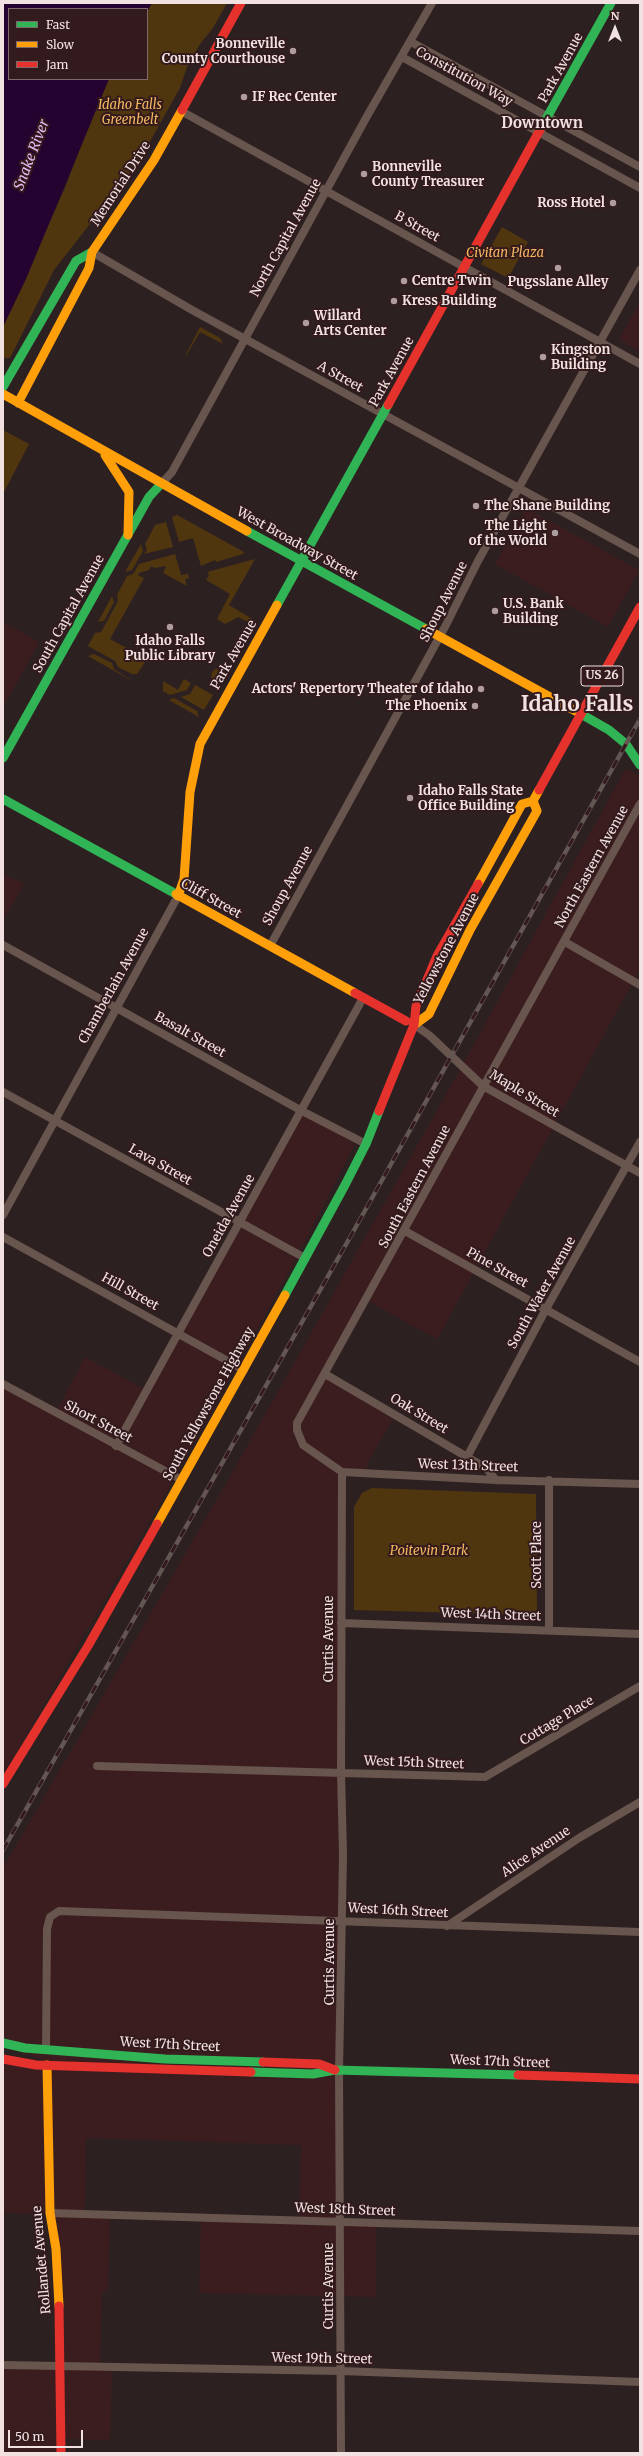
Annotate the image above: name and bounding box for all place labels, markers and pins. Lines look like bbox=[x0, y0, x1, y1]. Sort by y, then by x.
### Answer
place label: Bonneville County Courthouse bbox=[162, 36, 285, 67]
marker: Bonneville County Courthouse bbox=[288, 46, 298, 56]
place label: IF Rec Center bbox=[252, 89, 337, 105]
marker: IF Rec Center bbox=[239, 92, 249, 102]
place label: Bonneville County Treasurer bbox=[372, 159, 484, 190]
marker: Bonneville County Treasurer bbox=[359, 169, 369, 179]
place label: Ross Hotel bbox=[537, 195, 605, 211]
marker: Ross Hotel bbox=[608, 198, 618, 208]
marker: Pugsslane Alley bbox=[553, 263, 563, 273]
place label: Centre Twin bbox=[412, 273, 491, 289]
place label: Pugsslane Alley bbox=[507, 274, 609, 290]
marker: Centre Twin bbox=[399, 276, 409, 286]
place label: Kress Building bbox=[402, 293, 496, 309]
marker: Kress Building bbox=[389, 296, 399, 306]
place label: Willard Arts Center bbox=[314, 308, 386, 339]
marker: Willard Arts Center bbox=[301, 318, 311, 328]
place label: Kingston Building bbox=[551, 342, 610, 373]
marker: Kingston Building bbox=[538, 352, 548, 362]
place label: The Shane Building bbox=[484, 498, 610, 514]
marker: The Shane Building bbox=[471, 501, 481, 511]
place label: The Light of the World bbox=[469, 518, 547, 549]
marker: The Light of the World bbox=[550, 528, 560, 538]
place label: U.S. Bank Building bbox=[503, 596, 564, 627]
marker: U.S. Bank Building bbox=[490, 606, 500, 616]
marker: Idaho Falls Public Library bbox=[165, 622, 175, 632]
place label: Idaho Falls Public Library bbox=[125, 633, 215, 664]
place label: Actors' Repertory Theater of Idaho bbox=[252, 681, 473, 697]
marker: Actors' Repertory Theater of Idaho bbox=[476, 684, 486, 694]
place label: The Phoenix bbox=[385, 698, 467, 714]
marker: The Phoenix bbox=[470, 701, 480, 711]
place label: Idaho Falls State Office Building bbox=[418, 783, 523, 814]
marker: Idaho Falls State Office Building bbox=[405, 793, 415, 803]

